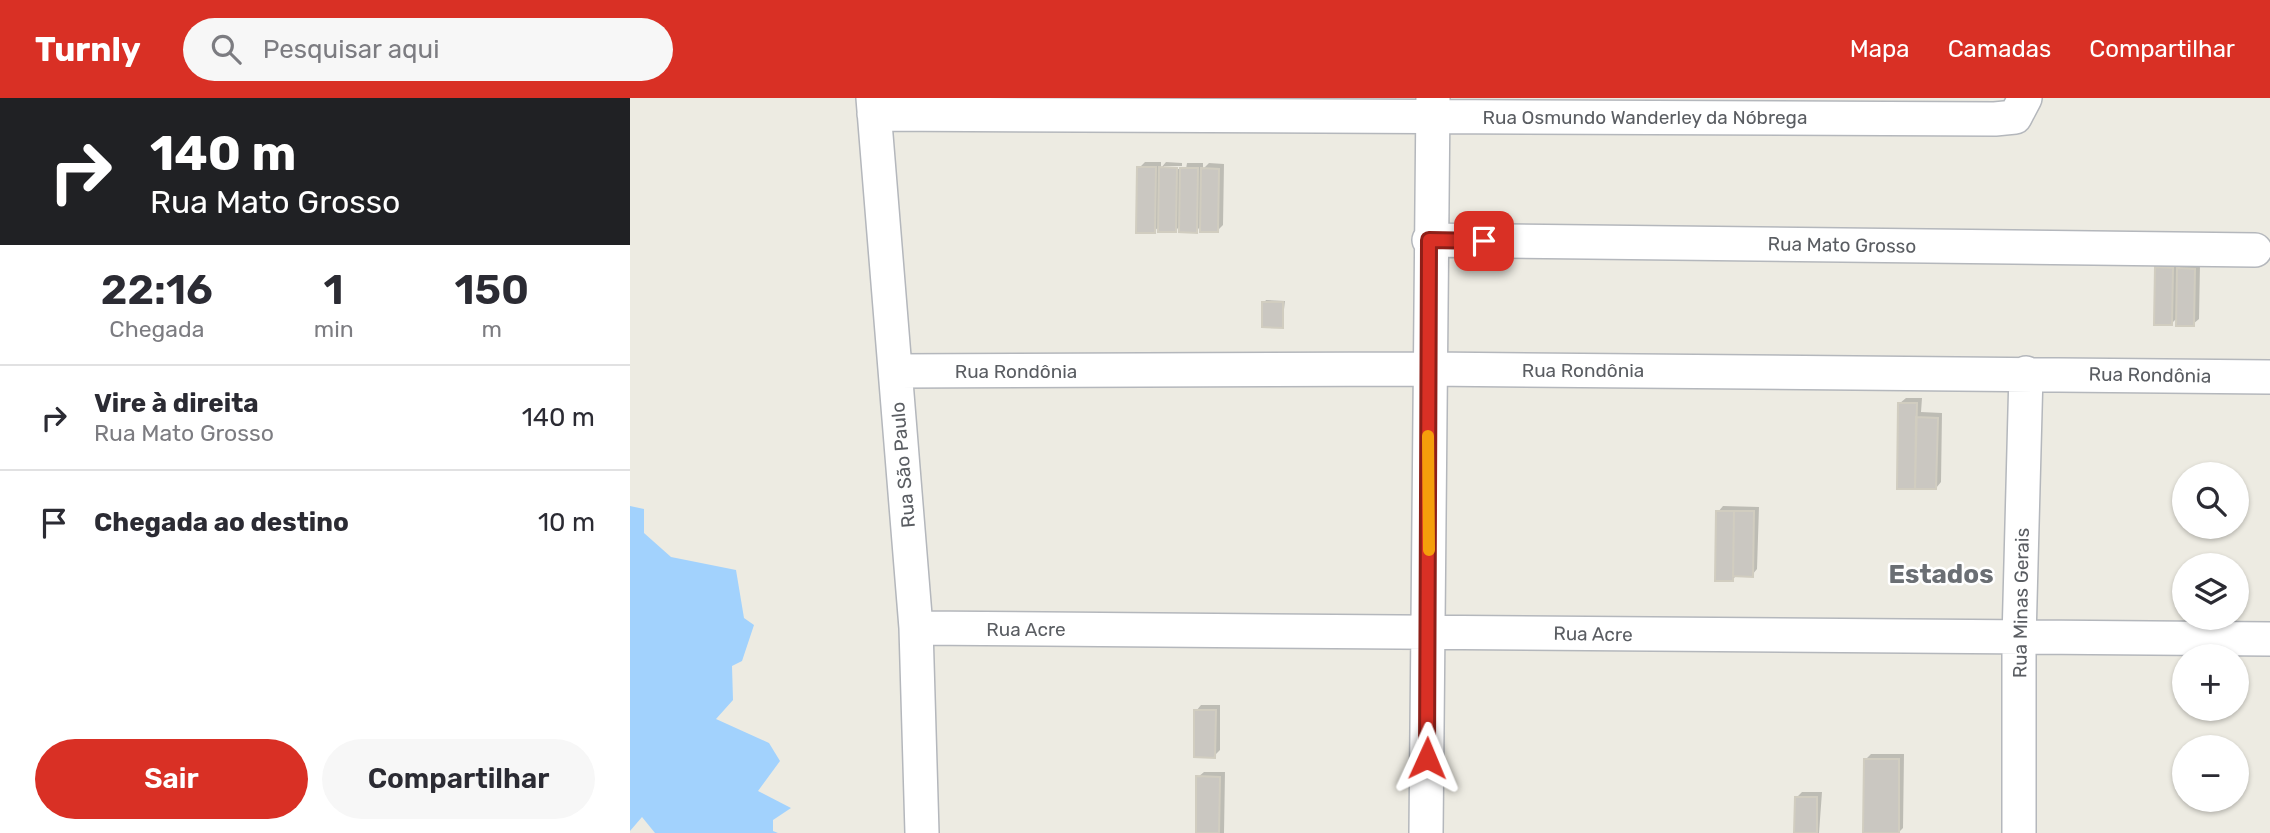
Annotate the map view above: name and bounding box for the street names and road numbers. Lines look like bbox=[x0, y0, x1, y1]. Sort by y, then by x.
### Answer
street label: Rua Osmundo Wanderley da Nóbrega bbox=[1483, 106, 1807, 129]
street label: Rua Mato Grosso bbox=[1767, 232, 1917, 258]
street label: Rua Rondônia bbox=[1522, 359, 1644, 382]
street label: Rua Rondônia bbox=[955, 360, 1077, 383]
street label: Rua Rondônia bbox=[2089, 362, 2211, 388]
street label: Rua São Paulo bbox=[886, 401, 920, 529]
street label: Rua Minas Gerais bbox=[2008, 528, 2034, 678]
street label: Rua Acre bbox=[986, 618, 1066, 641]
street label: Rua Acre bbox=[1553, 622, 1633, 646]

